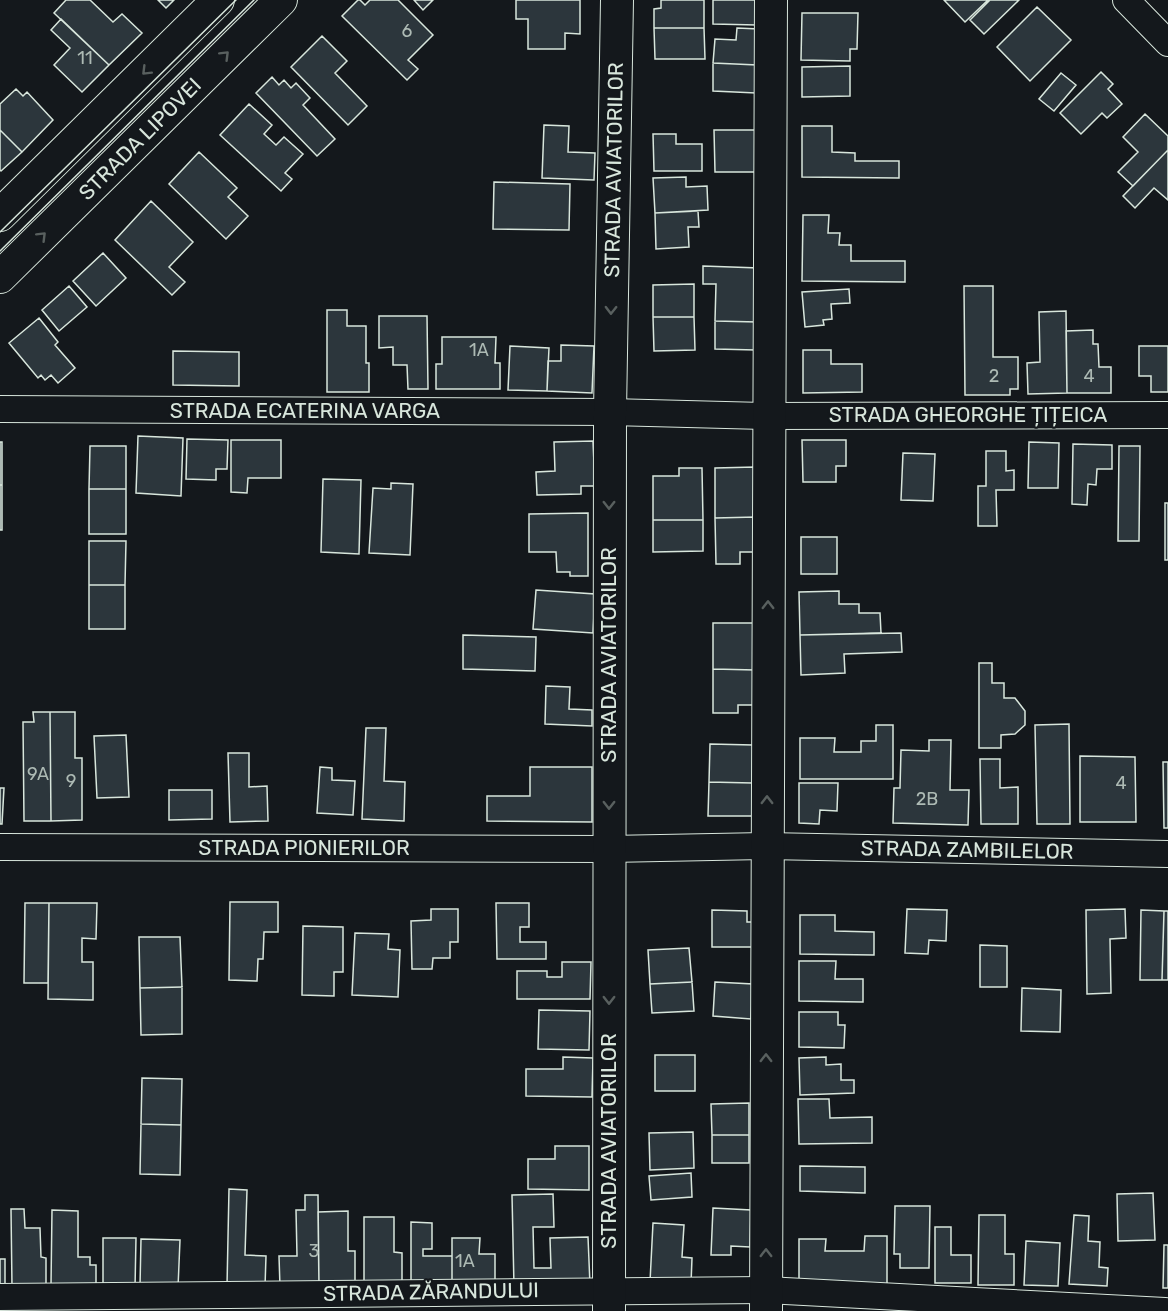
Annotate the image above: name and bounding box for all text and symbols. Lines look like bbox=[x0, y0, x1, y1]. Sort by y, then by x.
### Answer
house number: 6 bbox=[402, 20, 413, 42]
house number: 11 bbox=[77, 47, 93, 69]
one-way arrow bbox=[219, 51, 229, 62]
street label: STRADA AVIATORILOR bbox=[599, 62, 628, 278]
one-way arrow bbox=[143, 63, 154, 74]
street label: STRADA LIPOVEI bbox=[73, 72, 206, 205]
one-way arrow bbox=[34, 233, 45, 244]
one-way arrow bbox=[605, 306, 618, 315]
house number: 1A bbox=[469, 339, 489, 361]
house number: 2 bbox=[989, 365, 999, 387]
house number: 4 bbox=[1083, 365, 1095, 387]
street label: STRADA ECATERINA VARGA bbox=[170, 398, 440, 423]
street label: STRADA GHEORGHE ȚIȚEICA bbox=[829, 402, 1107, 427]
one-way arrow bbox=[603, 501, 615, 510]
street label: STRADA AVIATORILOR bbox=[596, 547, 621, 763]
one-way arrow bbox=[762, 600, 774, 609]
house number: 9A bbox=[27, 763, 49, 785]
house number: 9 bbox=[66, 770, 76, 792]
house number: 4 bbox=[1115, 772, 1127, 794]
house number: 2B bbox=[916, 788, 938, 810]
one-way arrow bbox=[761, 795, 773, 804]
one-way arrow bbox=[603, 801, 615, 810]
street label: STRADA PIONIERILOR bbox=[198, 835, 410, 860]
street label: STRADA ZAMBILELOR bbox=[860, 835, 1074, 864]
one-way arrow bbox=[603, 996, 615, 1005]
street label: STRADA AVIATORILOR bbox=[596, 1033, 621, 1249]
one-way arrow bbox=[760, 1053, 772, 1062]
house number: 3 bbox=[309, 1240, 319, 1262]
one-way arrow bbox=[760, 1248, 772, 1257]
house number: 1A bbox=[455, 1250, 475, 1272]
street label: STRADA ZĂRANDULUI bbox=[323, 1277, 539, 1306]

